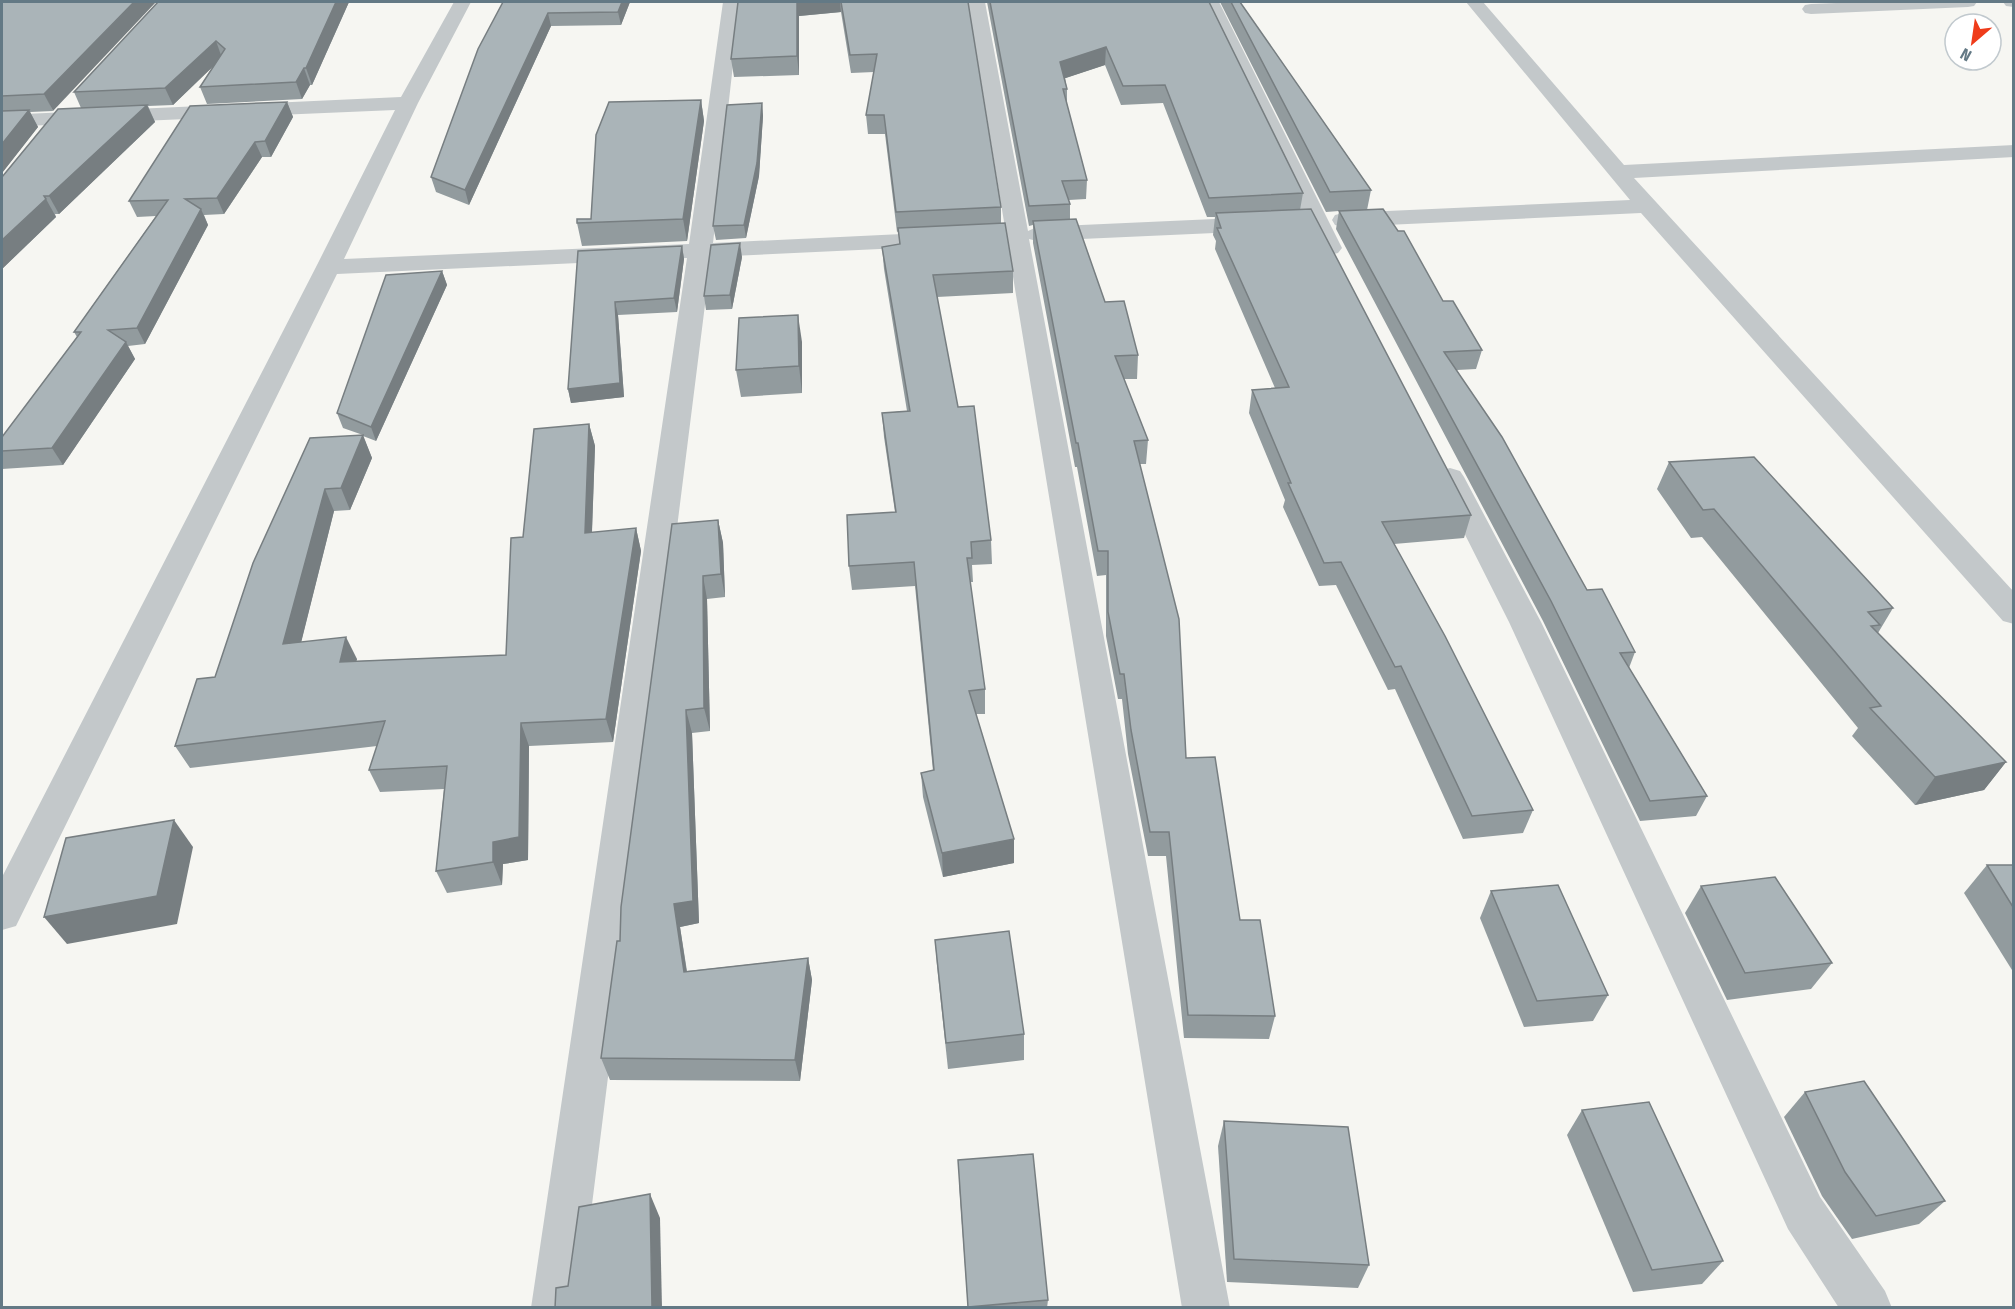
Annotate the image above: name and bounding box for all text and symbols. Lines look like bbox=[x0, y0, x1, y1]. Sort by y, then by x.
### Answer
north arrow bbox=[1943, 12, 2003, 72]
text: N bbox=[1957, 44, 1975, 65]

